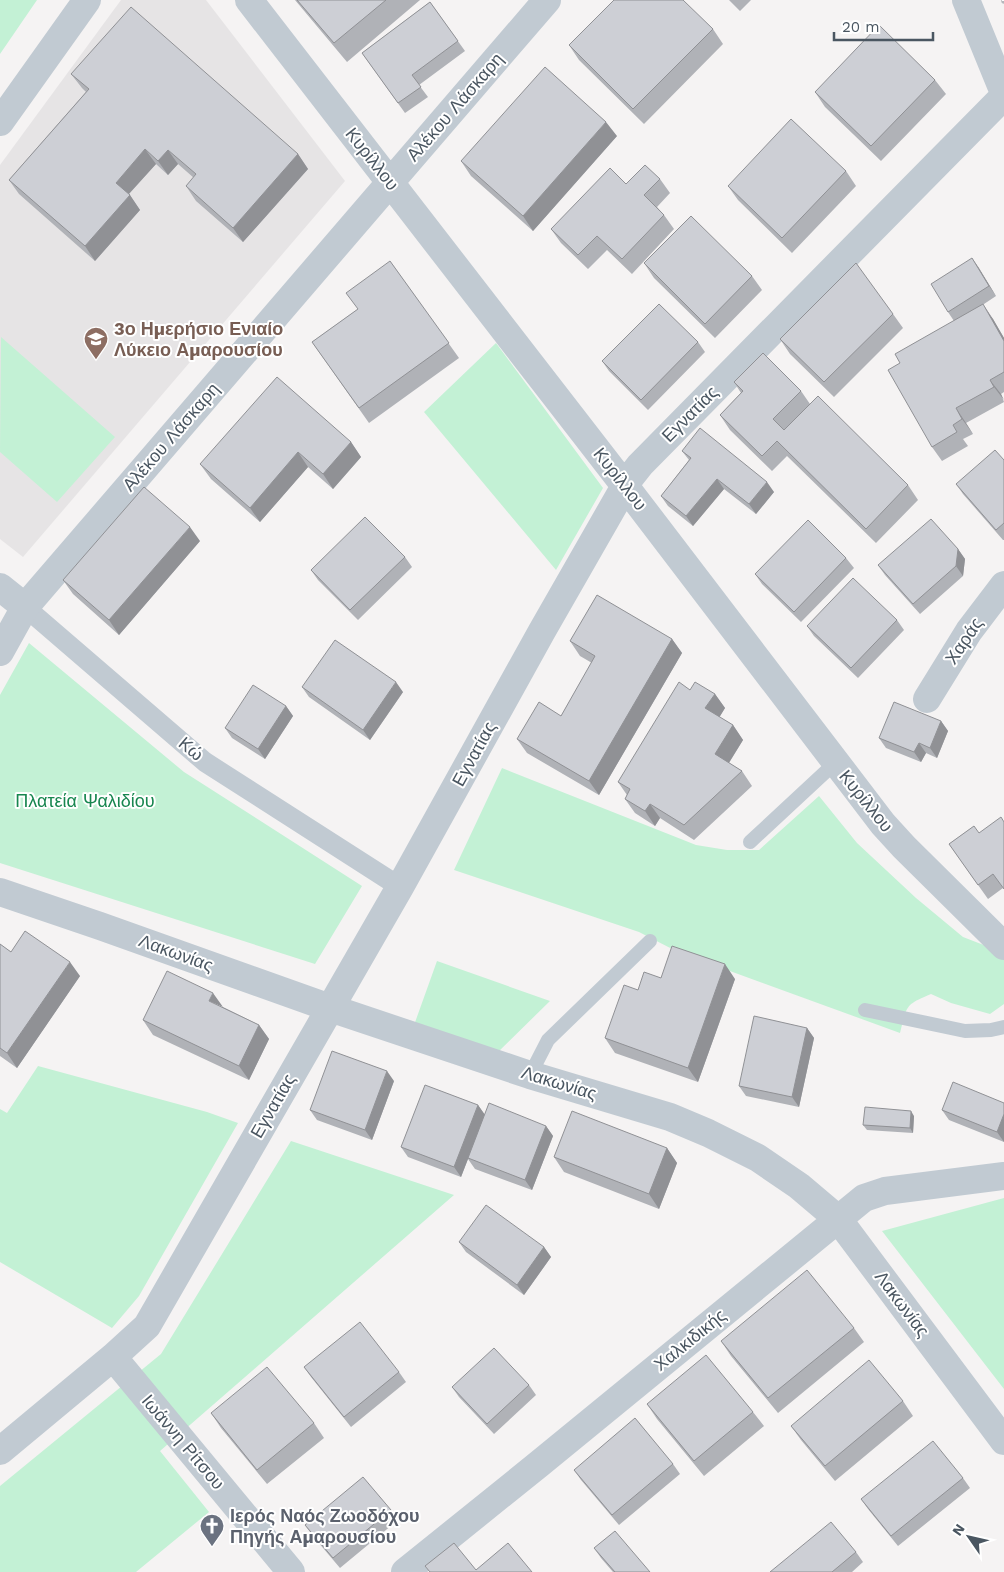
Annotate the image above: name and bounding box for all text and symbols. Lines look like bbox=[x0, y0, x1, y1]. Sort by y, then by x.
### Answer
scale bar bbox=[834, 10, 933, 42]
text: 20 m bbox=[842, 18, 880, 36]
street label: Αλέκου Λάσκαρη bbox=[402, 48, 507, 165]
street label: Κυρίλλου bbox=[341, 123, 403, 194]
place label: 3ο Ημερήσιο Ενιαίο Λύκειο Αμαρουσίου bbox=[114, 318, 283, 360]
school or university icon: 3ο Ημερήσιο Ενιαίο Λύκειο Αμαρουσίου bbox=[83, 326, 109, 360]
street label: Αλέκου Λάσκαρη bbox=[118, 378, 223, 495]
street label: Εγνατίας bbox=[657, 381, 722, 446]
street label: Κυρίλλου bbox=[589, 443, 651, 514]
street label: Χαράς bbox=[940, 613, 987, 668]
street label: Εγνατίας bbox=[447, 718, 500, 790]
street label: Κώ bbox=[175, 732, 208, 765]
street label: Κυρίλλου bbox=[835, 765, 898, 836]
park label: Πλατεία Ψαλιδίου bbox=[15, 790, 155, 811]
street label: Λακωνίας bbox=[136, 929, 216, 976]
street label: Λακωνίας bbox=[519, 1061, 600, 1104]
street label: Εγνατίας bbox=[246, 1070, 299, 1142]
street label: Λακωνίας bbox=[871, 1266, 934, 1341]
street label: Χαλκιδικής bbox=[650, 1304, 730, 1375]
street label: Ιωάννη Ρίτσου bbox=[138, 1390, 229, 1493]
place label: Ιερός Ναός Ζωοδόχου Πηγής Αμαρουσίου bbox=[230, 1505, 419, 1547]
north arrow bbox=[944, 1512, 994, 1562]
church icon: Ιερός Ναός Ζωοδόχου Πηγής Αμαρουσίου bbox=[199, 1513, 225, 1547]
text: N bbox=[949, 1521, 968, 1539]

